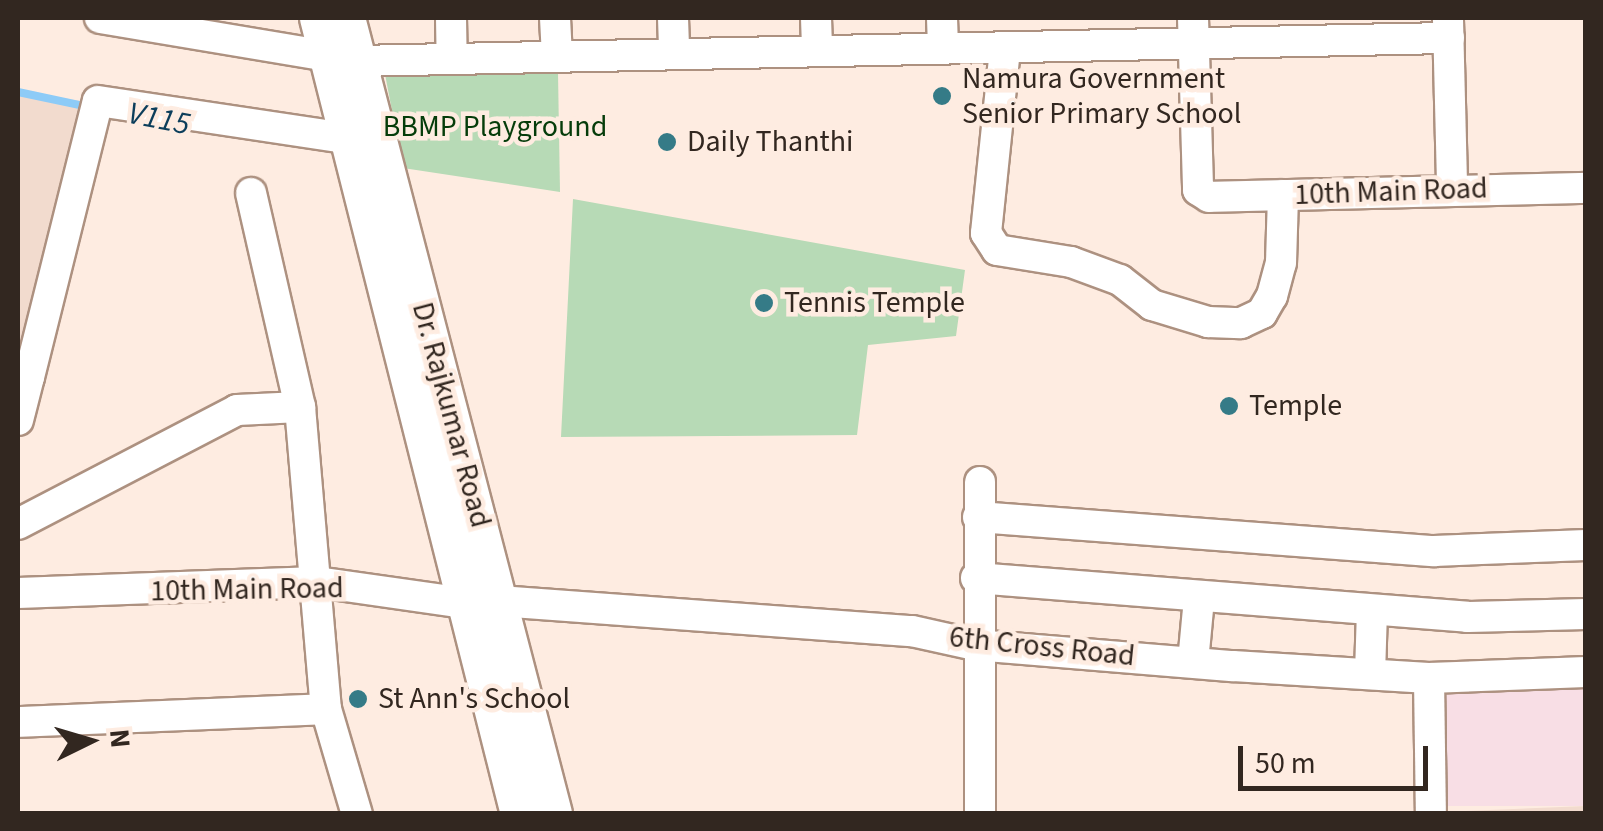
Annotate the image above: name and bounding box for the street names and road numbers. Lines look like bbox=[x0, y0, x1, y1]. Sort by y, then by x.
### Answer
street label: 10th Main Road bbox=[1294, 171, 1488, 213]
street label: Dr. Rajkumar Road bbox=[404, 298, 498, 532]
street label: 10th Main Road bbox=[150, 570, 344, 610]
street label: 6th Cross Road bbox=[947, 619, 1137, 675]

